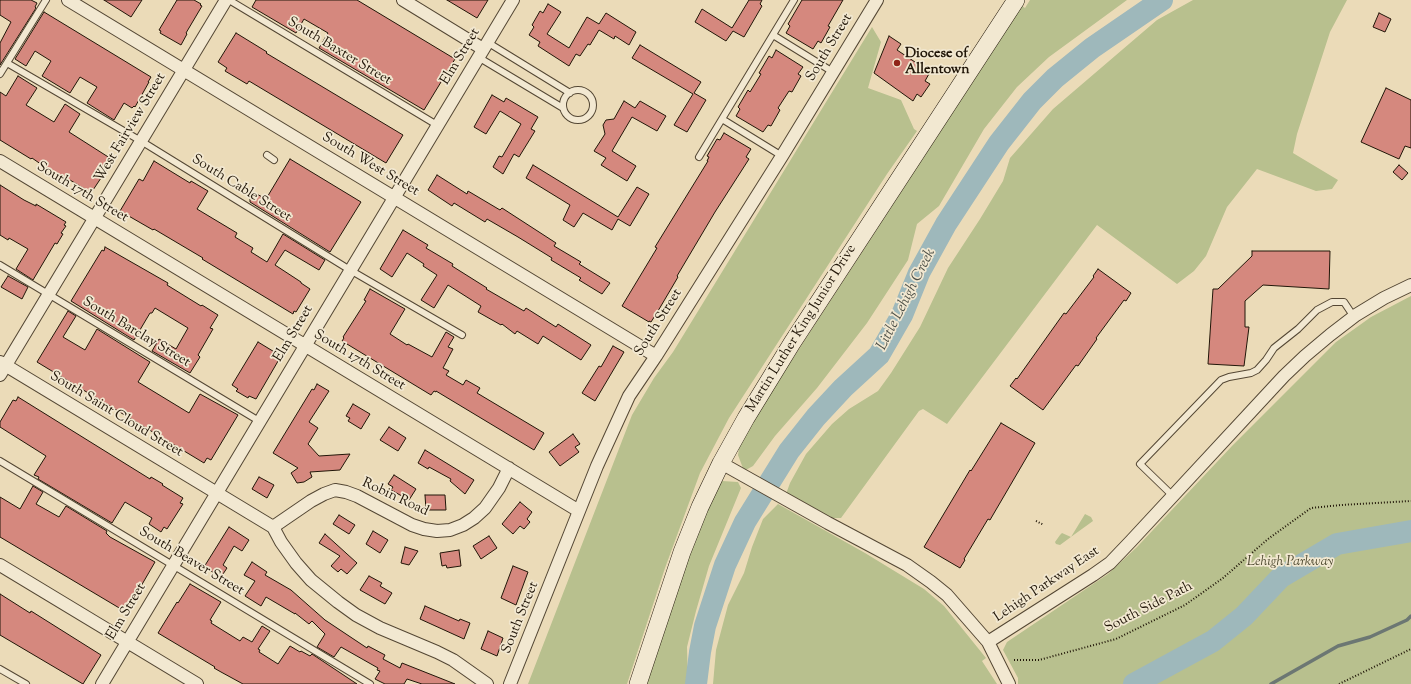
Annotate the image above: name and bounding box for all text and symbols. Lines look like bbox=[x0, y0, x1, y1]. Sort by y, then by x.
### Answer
street label: South Street bbox=[803, 11, 857, 85]
street label: South Baxter Street bbox=[284, 14, 394, 90]
street label: Elm Street bbox=[438, 26, 484, 88]
place label: Diocese of Allentown bbox=[905, 47, 969, 80]
marker: Diocese of Allentown bbox=[892, 58, 902, 68]
street label: West Fairview Street bbox=[92, 70, 170, 186]
street label: South West Street bbox=[318, 129, 422, 201]
street label: South Cable Street bbox=[188, 152, 294, 226]
street label: South 17th Street bbox=[33, 159, 131, 227]
street label: Martin Luther King Junior Drive bbox=[743, 242, 861, 416]
water label: Little Lehigh Creek bbox=[874, 246, 940, 354]
street label: South Street bbox=[632, 286, 686, 360]
street label: South Barclay Street bbox=[79, 294, 193, 372]
street label: Elm Street bbox=[271, 303, 317, 365]
street label: South 17th Street bbox=[310, 327, 408, 395]
street label: South Saint Cloud Street bbox=[46, 369, 186, 461]
street label: Robin Road bbox=[359, 475, 431, 521]
street label: South Beaver Street bbox=[135, 524, 247, 600]
street label: Lehigh Parkway East bbox=[991, 544, 1103, 626]
park label: Lehigh Parkway bbox=[1247, 555, 1333, 571]
street label: South Side Path bbox=[1102, 579, 1196, 637]
street label: South Street bbox=[499, 580, 543, 656]
street label: Elm Street bbox=[104, 581, 150, 643]

